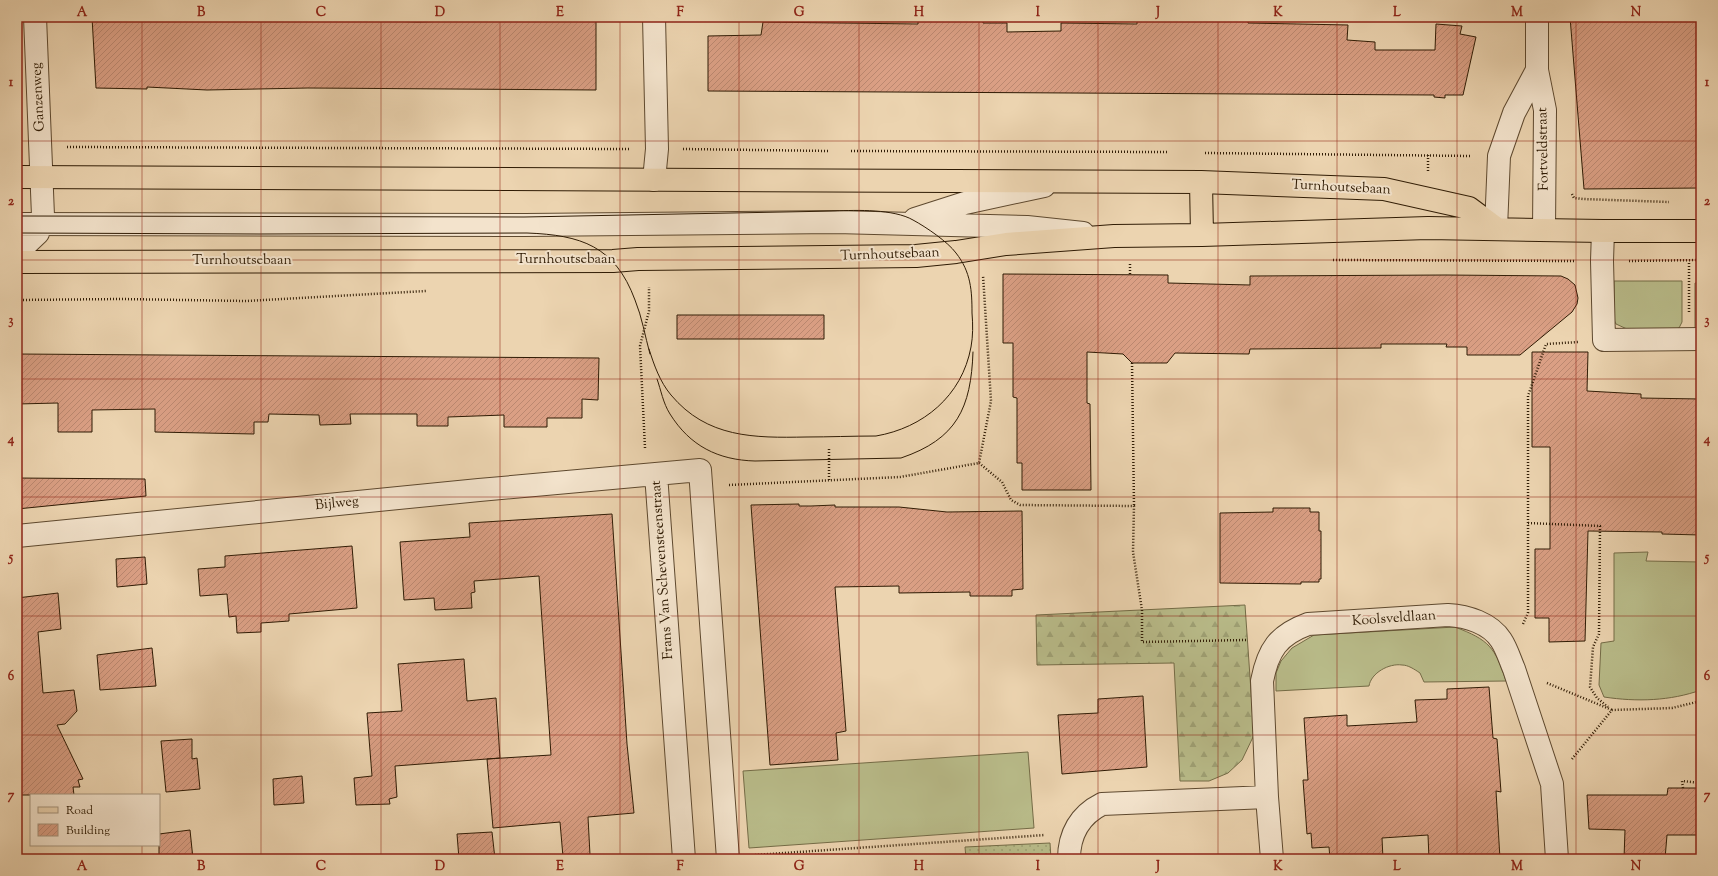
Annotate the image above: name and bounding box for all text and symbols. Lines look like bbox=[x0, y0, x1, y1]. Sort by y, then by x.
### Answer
text: A bbox=[77, 4, 88, 22]
text: B bbox=[197, 4, 206, 22]
text: C bbox=[316, 4, 326, 22]
text: D bbox=[435, 4, 445, 22]
text: E bbox=[556, 4, 564, 22]
text: F bbox=[676, 4, 684, 22]
text: G bbox=[794, 4, 805, 22]
text: H bbox=[914, 4, 925, 22]
text: I bbox=[1036, 4, 1041, 22]
text: J bbox=[1155, 4, 1160, 22]
text: K bbox=[1273, 4, 1283, 22]
text: L bbox=[1393, 4, 1401, 22]
text: M bbox=[1511, 4, 1523, 22]
text: N bbox=[1631, 4, 1642, 22]
street label: Ganzenweg bbox=[27, 62, 51, 132]
text: 1 bbox=[9, 74, 14, 92]
text: 1 bbox=[1705, 74, 1710, 92]
street label: Fortveldstraat bbox=[1533, 107, 1555, 191]
street label: Turnhoutsebaan bbox=[1291, 175, 1391, 201]
text: 2 bbox=[8, 193, 15, 211]
text: 2 bbox=[1704, 193, 1711, 211]
street label: Turnhoutsebaan bbox=[840, 243, 940, 267]
street label: Turnhoutsebaan bbox=[516, 250, 616, 270]
street label: Turnhoutsebaan bbox=[192, 251, 292, 271]
text: 3 bbox=[8, 312, 14, 330]
text: 3 bbox=[1704, 312, 1710, 330]
text: 4 bbox=[7, 431, 15, 449]
text: 4 bbox=[1703, 431, 1711, 449]
street label: Frans Van Schevensteenstraat bbox=[647, 480, 679, 660]
street label: Bijlweg bbox=[314, 492, 360, 516]
text: 5 bbox=[8, 549, 14, 567]
text: 5 bbox=[1704, 549, 1710, 567]
street label: Koolsveldlaan bbox=[1351, 606, 1437, 632]
text: 6 bbox=[8, 668, 15, 686]
text: 6 bbox=[1704, 668, 1711, 686]
text: 7 bbox=[8, 787, 15, 805]
text: 7 bbox=[1704, 787, 1711, 805]
legend bbox=[30, 794, 160, 846]
text: Road bbox=[66, 802, 93, 820]
text: Building bbox=[66, 822, 110, 840]
text: A bbox=[77, 858, 88, 876]
text: B bbox=[197, 858, 206, 876]
text: C bbox=[316, 858, 326, 876]
text: D bbox=[435, 858, 445, 876]
text: E bbox=[556, 858, 564, 876]
text: F bbox=[676, 858, 684, 876]
text: G bbox=[794, 858, 805, 876]
text: H bbox=[914, 858, 925, 876]
text: I bbox=[1036, 858, 1041, 876]
text: J bbox=[1155, 858, 1160, 876]
text: K bbox=[1273, 858, 1283, 876]
text: L bbox=[1393, 858, 1401, 876]
text: M bbox=[1511, 858, 1523, 876]
text: N bbox=[1631, 858, 1642, 876]

